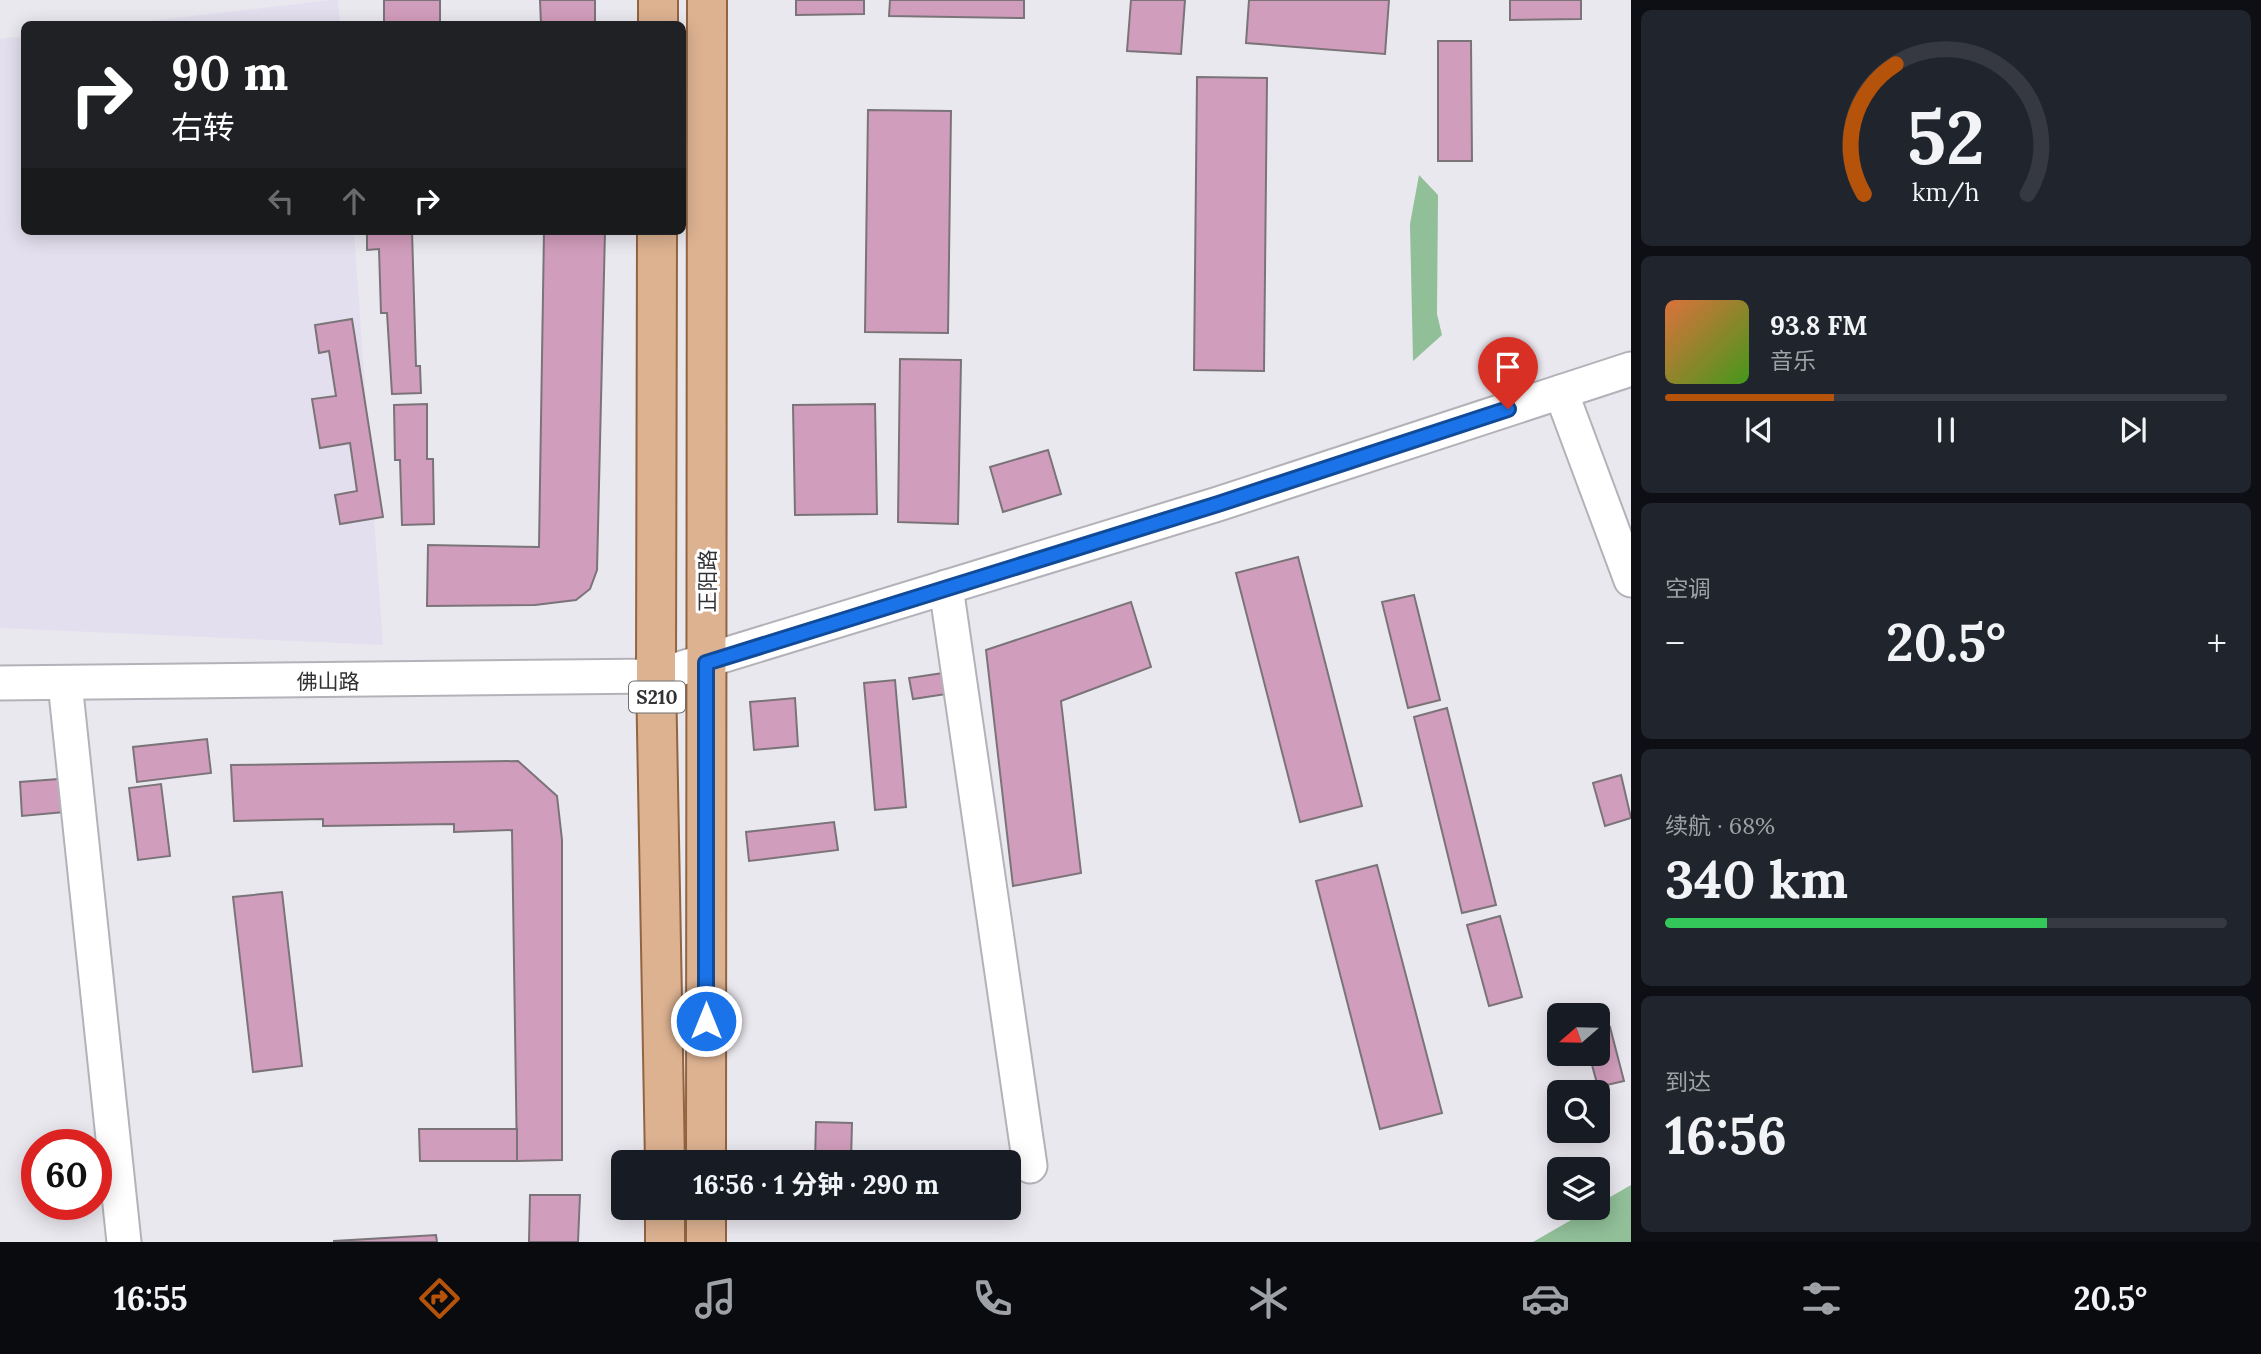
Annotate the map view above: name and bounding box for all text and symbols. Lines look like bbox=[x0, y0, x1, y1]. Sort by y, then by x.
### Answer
text: 90 m bbox=[171, 41, 288, 103]
icon: right bbox=[56, 49, 147, 140]
text: 52 bbox=[1907, 92, 1985, 185]
text: 右转 bbox=[171, 107, 235, 148]
text: km/h bbox=[1912, 176, 1980, 208]
icon: left bbox=[262, 182, 300, 220]
icon: ahead bbox=[335, 182, 373, 220]
icon: right bbox=[408, 182, 446, 220]
text: 93.8 FM bbox=[1770, 309, 1867, 342]
pin bbox=[1478, 337, 1538, 409]
text: 音乐 bbox=[1770, 346, 1816, 375]
icon: arrive bbox=[1489, 348, 1527, 386]
icon: previous bbox=[1740, 411, 1778, 449]
icon: pause bbox=[1927, 411, 1965, 449]
icon: next bbox=[2114, 411, 2152, 449]
street label: 正阳路 bbox=[694, 550, 721, 613]
text: 空调 bbox=[1665, 574, 1711, 603]
text: 20.5° bbox=[1886, 609, 2006, 675]
text: − bbox=[1665, 619, 1685, 667]
text: + bbox=[2207, 619, 2227, 667]
street label: 佛山路 bbox=[297, 668, 360, 695]
road number: S210 bbox=[629, 682, 685, 712]
text: 续航 · 68% bbox=[1665, 811, 1775, 840]
text: 340 km bbox=[1665, 846, 1848, 912]
position arrow bbox=[669, 984, 743, 1058]
north arrow bbox=[1547, 1003, 1610, 1066]
map controls bbox=[1547, 1003, 1610, 1220]
text: 到达 bbox=[1665, 1067, 1711, 1096]
button: search bbox=[1547, 1080, 1610, 1143]
text: 16:56 bbox=[1665, 1102, 1787, 1168]
speed limit sign: 60 bbox=[21, 1129, 112, 1220]
button: layers bbox=[1547, 1157, 1610, 1220]
text: 16:56 · 1 分钟 · 290 m bbox=[693, 1168, 939, 1201]
icon: directions bbox=[415, 1274, 464, 1323]
icon: music bbox=[691, 1274, 740, 1323]
icon: phone bbox=[968, 1274, 1017, 1323]
icon: climate bbox=[1244, 1274, 1293, 1323]
icon: car bbox=[1521, 1274, 1570, 1323]
icon: filters bbox=[1797, 1274, 1846, 1323]
text: 16:55 bbox=[114, 1278, 188, 1319]
text: 20.5° bbox=[2073, 1278, 2147, 1319]

